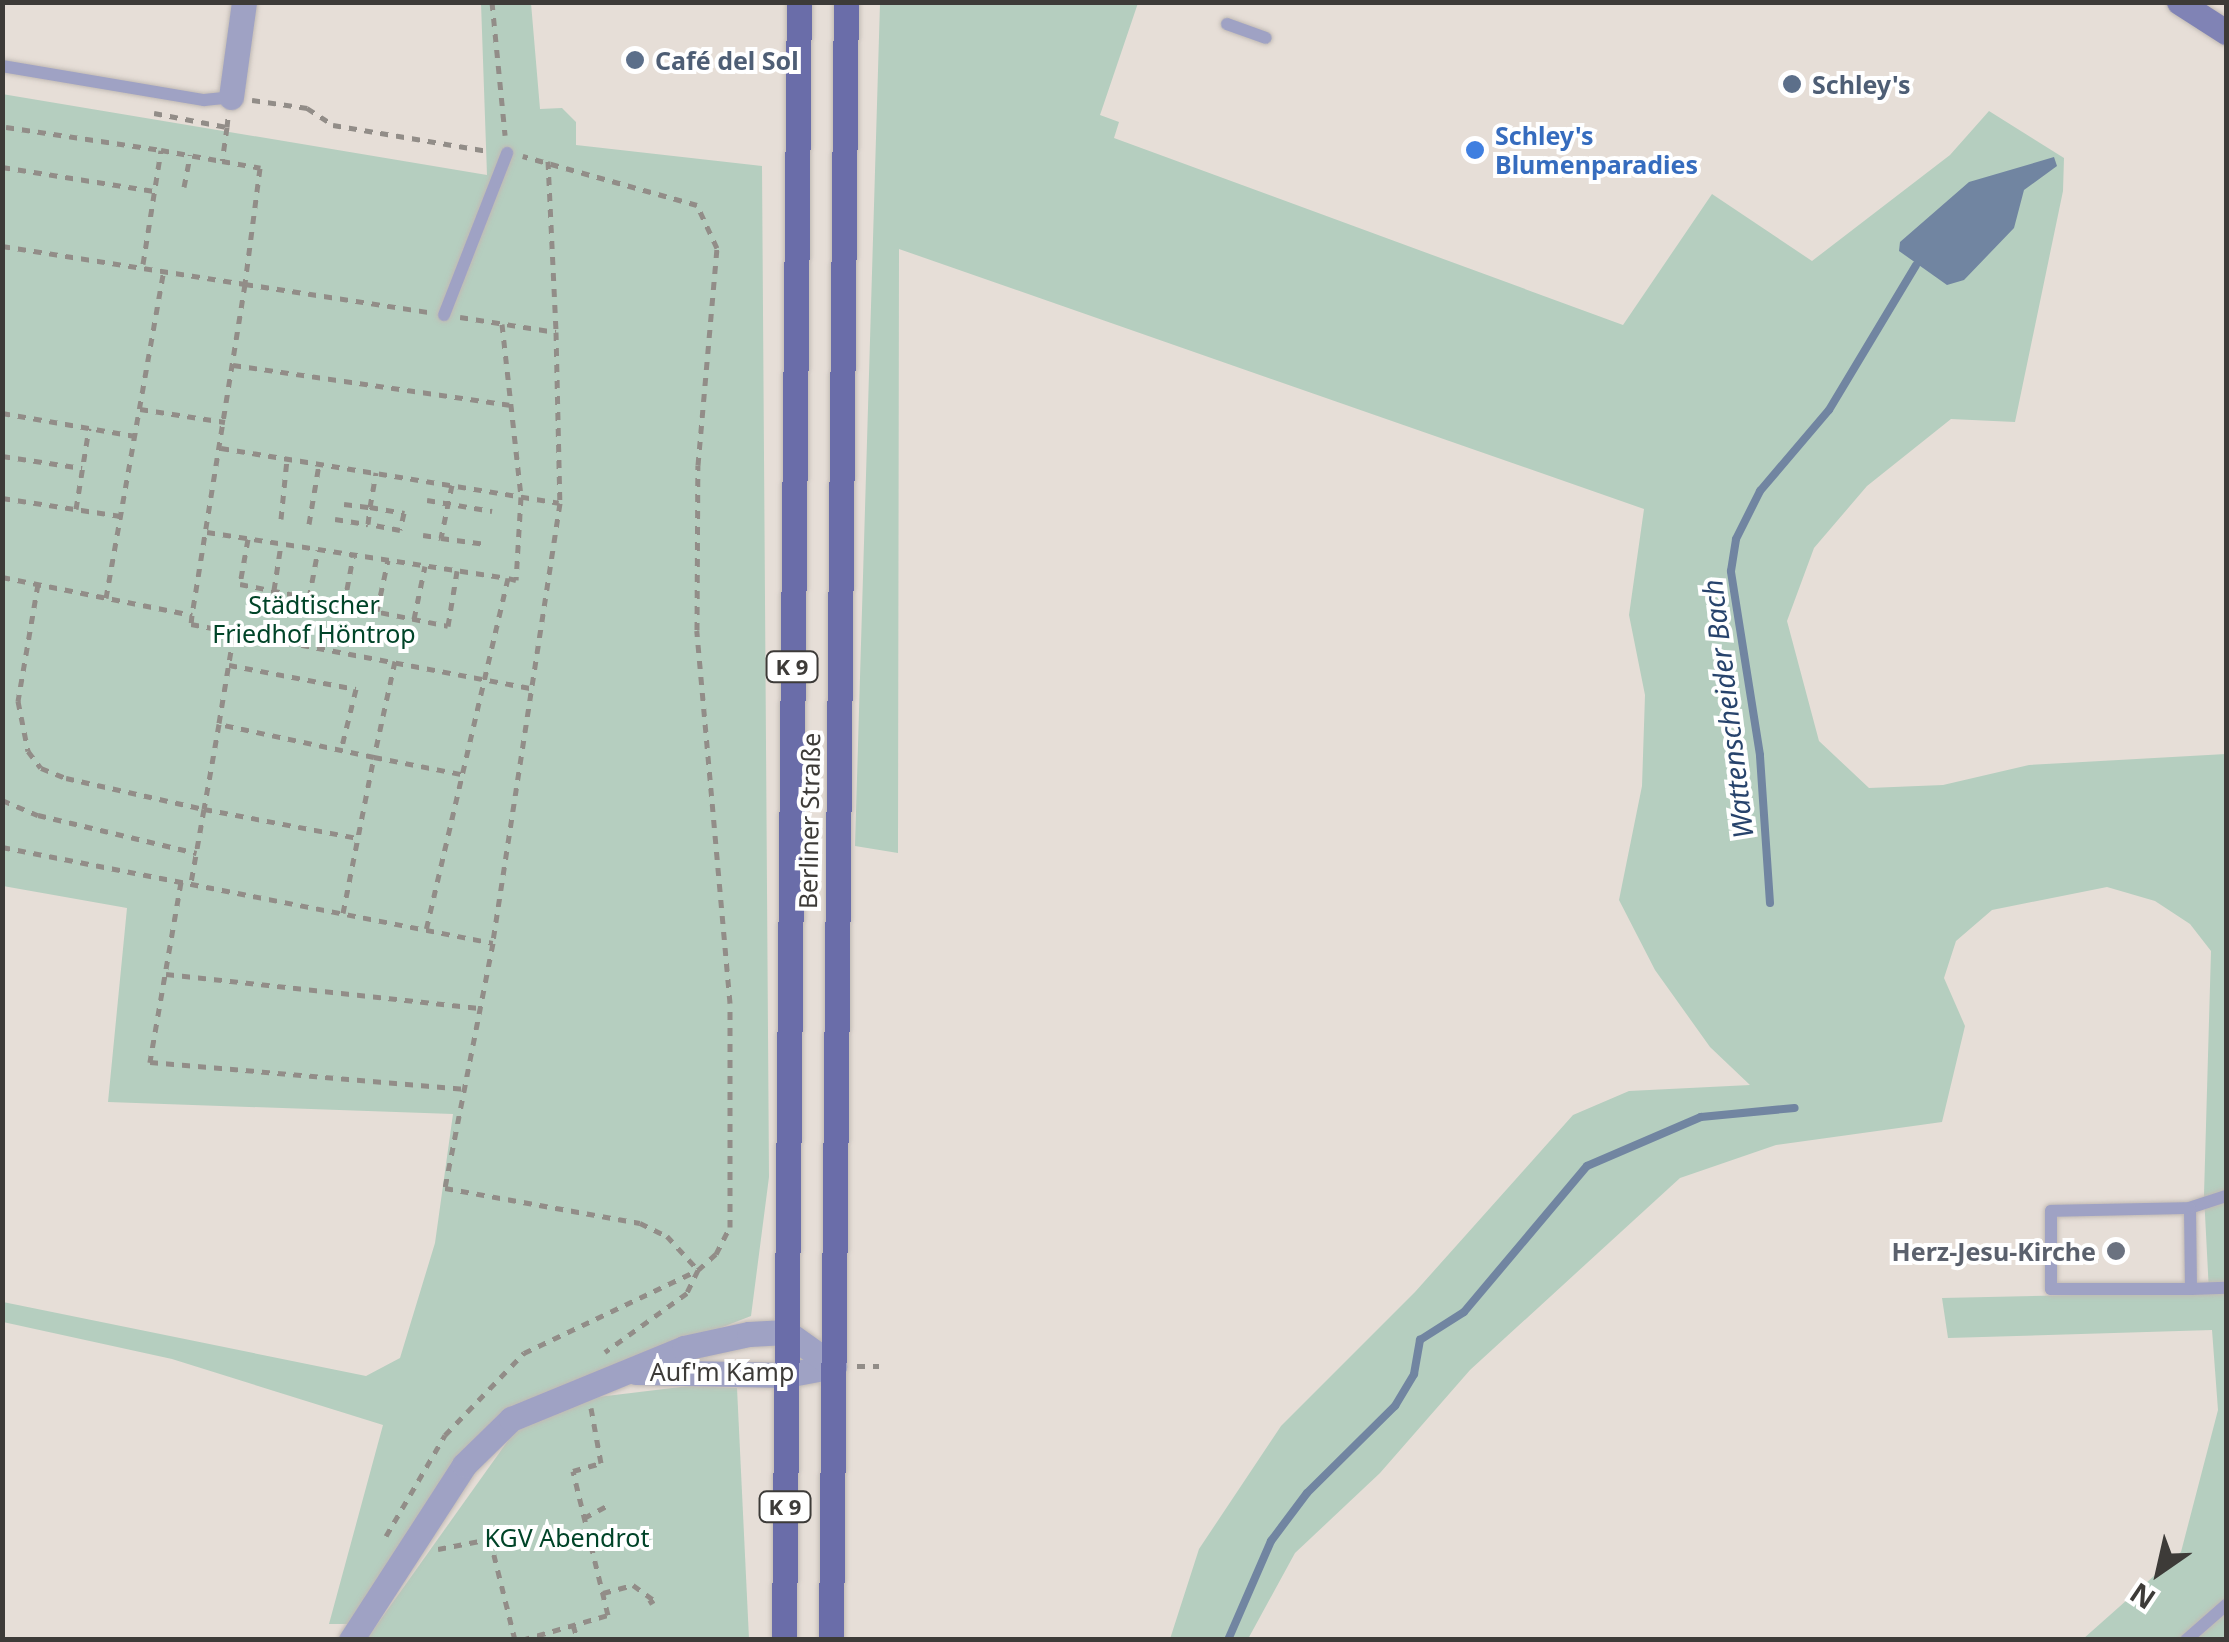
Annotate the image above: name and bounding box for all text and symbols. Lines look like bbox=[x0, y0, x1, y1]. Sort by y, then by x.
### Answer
place label: Café del Sol bbox=[655, 45, 799, 75]
marker: Café del Sol bbox=[624, 49, 646, 71]
place label: Schley's bbox=[1812, 69, 1911, 99]
marker: Schley's bbox=[1781, 73, 1803, 95]
place label: Schley's Blumenparadies bbox=[1495, 121, 1698, 180]
marker: Schley's Blumenparadies bbox=[1464, 139, 1486, 161]
water label: Wattenscheider Bach bbox=[1694, 578, 1760, 840]
park label: Städtischer Friedhof Höntrop bbox=[212, 590, 416, 649]
road number: K 9 bbox=[764, 650, 820, 684]
street label: Berliner Straße bbox=[792, 733, 826, 909]
place label: Herz-Jesu-Kirche bbox=[1892, 1236, 2096, 1266]
marker: Herz-Jesu-Kirche bbox=[2105, 1240, 2127, 1262]
street label: Auf'm Kamp bbox=[650, 1356, 794, 1386]
road number: K 9 bbox=[758, 1490, 812, 1524]
park label: KGV Abendrot bbox=[485, 1522, 649, 1552]
north arrow bbox=[2109, 1522, 2209, 1622]
text: N bbox=[2122, 1575, 2162, 1619]

